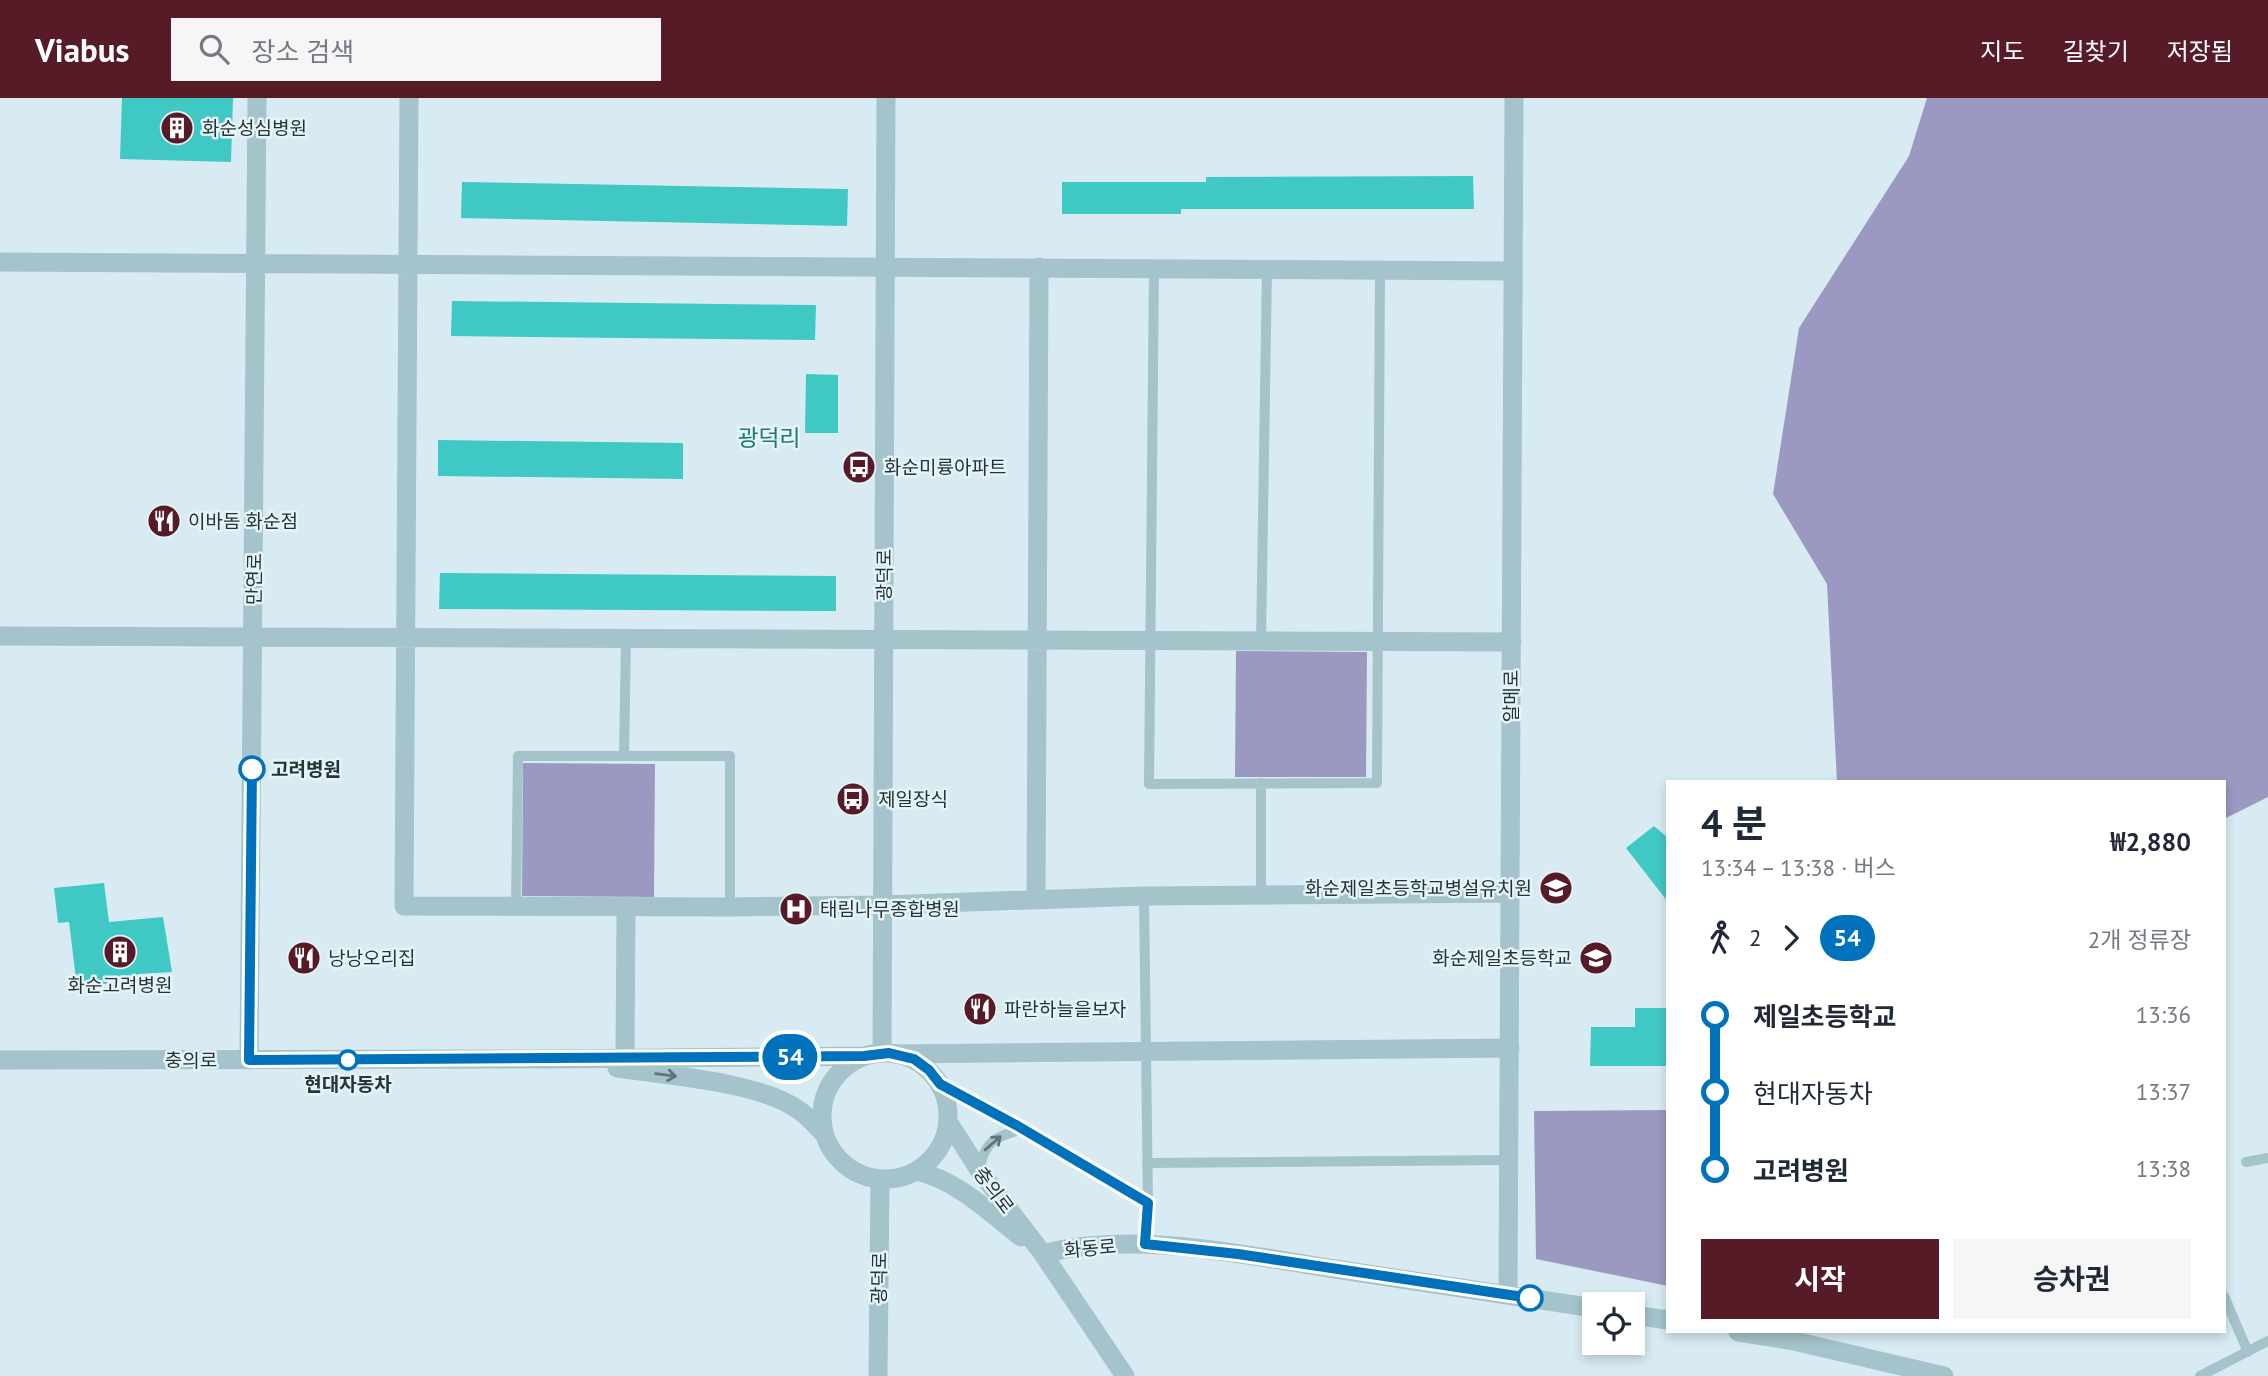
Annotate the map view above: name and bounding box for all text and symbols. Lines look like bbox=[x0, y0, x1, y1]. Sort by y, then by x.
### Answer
search box bbox=[171, 18, 661, 81]
text: Viabus bbox=[35, 28, 129, 71]
icon: search bbox=[195, 30, 233, 68]
text: 장소 검색 bbox=[251, 35, 354, 68]
text: 지도 bbox=[1980, 36, 2025, 67]
text: 길찾기 bbox=[2063, 36, 2129, 67]
text: 저장됨 bbox=[2167, 36, 2233, 67]
building icon: 화순성심병원 bbox=[158, 109, 196, 147]
place label: 화순성심병원 bbox=[202, 116, 307, 140]
district label: 광덕리 bbox=[737, 423, 801, 452]
bus stop icon: 화순미륭아파트 bbox=[840, 448, 878, 486]
place label: 화순미륭아파트 bbox=[884, 455, 1006, 479]
restaurant icon: 이바돔 화순점 bbox=[145, 502, 183, 540]
place label: 이바돔 화순점 bbox=[188, 509, 298, 533]
street label: 광덕로 bbox=[872, 549, 896, 601]
street label: 만연로 bbox=[242, 553, 266, 605]
street label: 알메로 bbox=[1499, 670, 1523, 722]
marker: 고려병원 bbox=[239, 756, 265, 782]
place label: 고려병원 bbox=[271, 757, 341, 781]
bus stop icon: 제일장식 bbox=[834, 780, 872, 818]
place label: 제일장식 bbox=[878, 787, 948, 811]
text: 4 분 bbox=[1701, 798, 1767, 847]
text: ₩2,880 bbox=[2110, 825, 2191, 858]
text: 13:34 – 13:38 · 버스 bbox=[1701, 853, 1896, 882]
school or university icon: 화순제일초등학교병설유치원 bbox=[1537, 869, 1575, 907]
place label: 화순제일초등학교병설유치원 bbox=[1305, 876, 1532, 900]
hospital icon: 태림나무종합병원 bbox=[777, 890, 815, 928]
place label: 태림나무종합병원 bbox=[820, 897, 960, 921]
icon: walk bbox=[1701, 919, 1739, 957]
icon: forward bbox=[1772, 919, 1810, 957]
text: 54 bbox=[1834, 922, 1861, 953]
text: 2 bbox=[1749, 923, 1762, 952]
text: 2개 정류장 bbox=[2088, 925, 2191, 954]
building icon: 화순고려병원 bbox=[101, 933, 139, 971]
restaurant icon: 낭낭오리집 bbox=[285, 939, 323, 977]
school or university icon: 화순제일초등학교 bbox=[1577, 939, 1615, 977]
place label: 낭낭오리집 bbox=[328, 946, 415, 970]
place label: 화순제일초등학교 bbox=[1432, 946, 1572, 970]
place label: 화순고려병원 bbox=[68, 973, 172, 997]
restaurant icon: 파란하늘을보자 bbox=[961, 990, 999, 1028]
place label: 파란하늘을보자 bbox=[1004, 997, 1126, 1021]
text: 제일초등학교 bbox=[1753, 1000, 1897, 1033]
text: 13:36 bbox=[2136, 1000, 2191, 1029]
line badge: 54 bbox=[758, 1034, 822, 1080]
text: 54 bbox=[776, 1041, 804, 1072]
street label: 충의로 bbox=[165, 1048, 217, 1072]
marker: 현대자동차 bbox=[338, 1050, 358, 1070]
one-way arrow bbox=[654, 1069, 677, 1082]
place label: 현대자동차 bbox=[304, 1072, 392, 1096]
text: 현대자동차 bbox=[1753, 1077, 1873, 1110]
text: 13:37 bbox=[2136, 1077, 2191, 1106]
one-way arrow bbox=[984, 1135, 1002, 1151]
text: 고려병원 bbox=[1753, 1154, 1849, 1187]
text: 13:38 bbox=[2136, 1154, 2191, 1183]
street label: 충의로 bbox=[969, 1162, 1019, 1218]
street label: 화동로 bbox=[1063, 1234, 1117, 1262]
button: 시작 bbox=[1701, 1239, 1939, 1319]
button: 승차권 bbox=[1953, 1239, 2191, 1319]
street label: 광덕로 bbox=[867, 1252, 891, 1304]
unlabelled marker bbox=[1517, 1285, 1543, 1311]
map controls bbox=[1582, 1292, 1645, 1355]
button: locate bbox=[1582, 1292, 1645, 1355]

